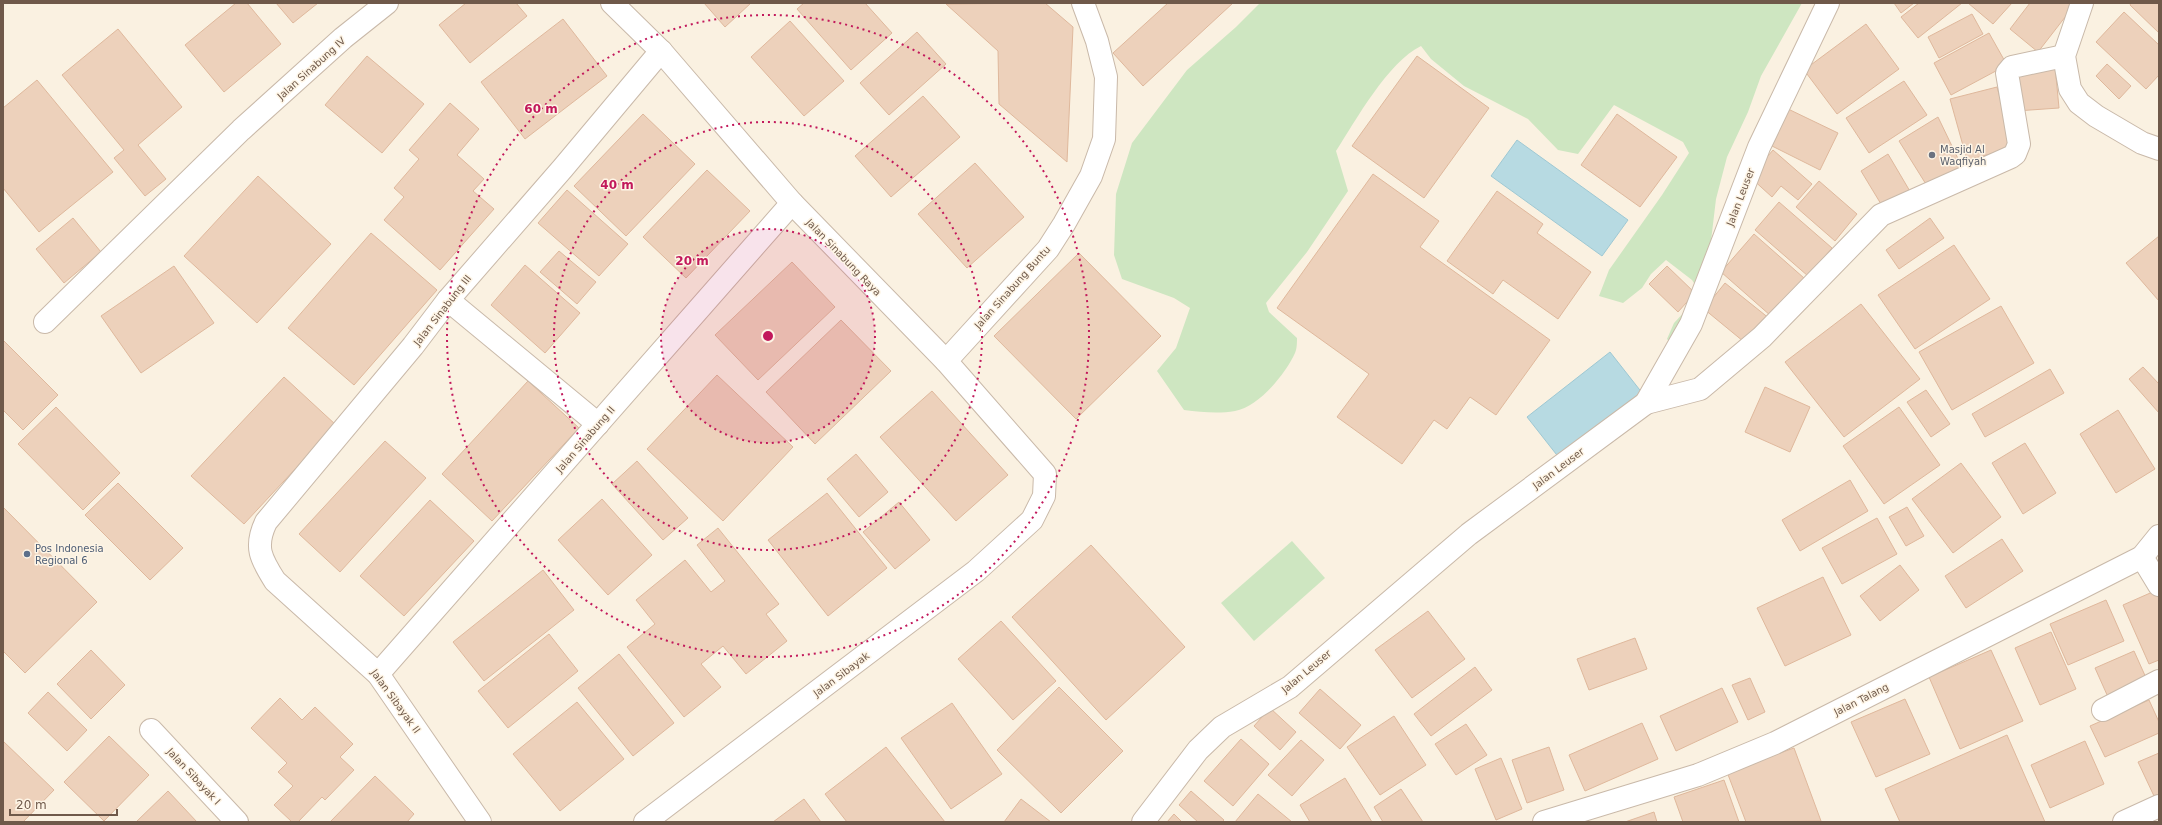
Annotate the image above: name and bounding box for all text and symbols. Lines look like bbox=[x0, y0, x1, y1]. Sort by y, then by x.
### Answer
street label: Jalan Sinabung IV bbox=[274, 35, 348, 102]
text: 60 m bbox=[524, 102, 558, 116]
place label: Masjid Al Waqfiyah bbox=[1940, 144, 1986, 167]
marker: Masjid Al Waqfiyah bbox=[1927, 150, 1937, 160]
street label: Jalan Leuser bbox=[1724, 166, 1757, 228]
text: 40 m bbox=[600, 178, 634, 192]
street label: Jalan Sinabung Raya bbox=[803, 216, 883, 298]
street label: Jalan Sinabung Buntu bbox=[972, 244, 1052, 332]
text: 20 m bbox=[675, 254, 709, 268]
street label: Jalan Sinabung III bbox=[411, 273, 473, 349]
centre of rings bbox=[761, 329, 775, 343]
street label: Jalan Sinabung II bbox=[553, 404, 617, 475]
street label: Jalan Leuser bbox=[1530, 445, 1587, 492]
place label: Pos Indonesia Regional 6 bbox=[35, 543, 104, 566]
marker: Pos Indonesia Regional 6 bbox=[22, 549, 32, 559]
street label: Jalan Leuser bbox=[1279, 647, 1334, 696]
street label: Jalan Sibayak bbox=[810, 650, 872, 700]
street label: Jalan Sibayak II bbox=[368, 667, 422, 735]
street label: Jalan Talang bbox=[1831, 681, 1890, 718]
street label: Jalan Sibayak I bbox=[164, 745, 223, 807]
scale bar bbox=[10, 791, 117, 817]
text: 20 m bbox=[16, 798, 47, 812]

